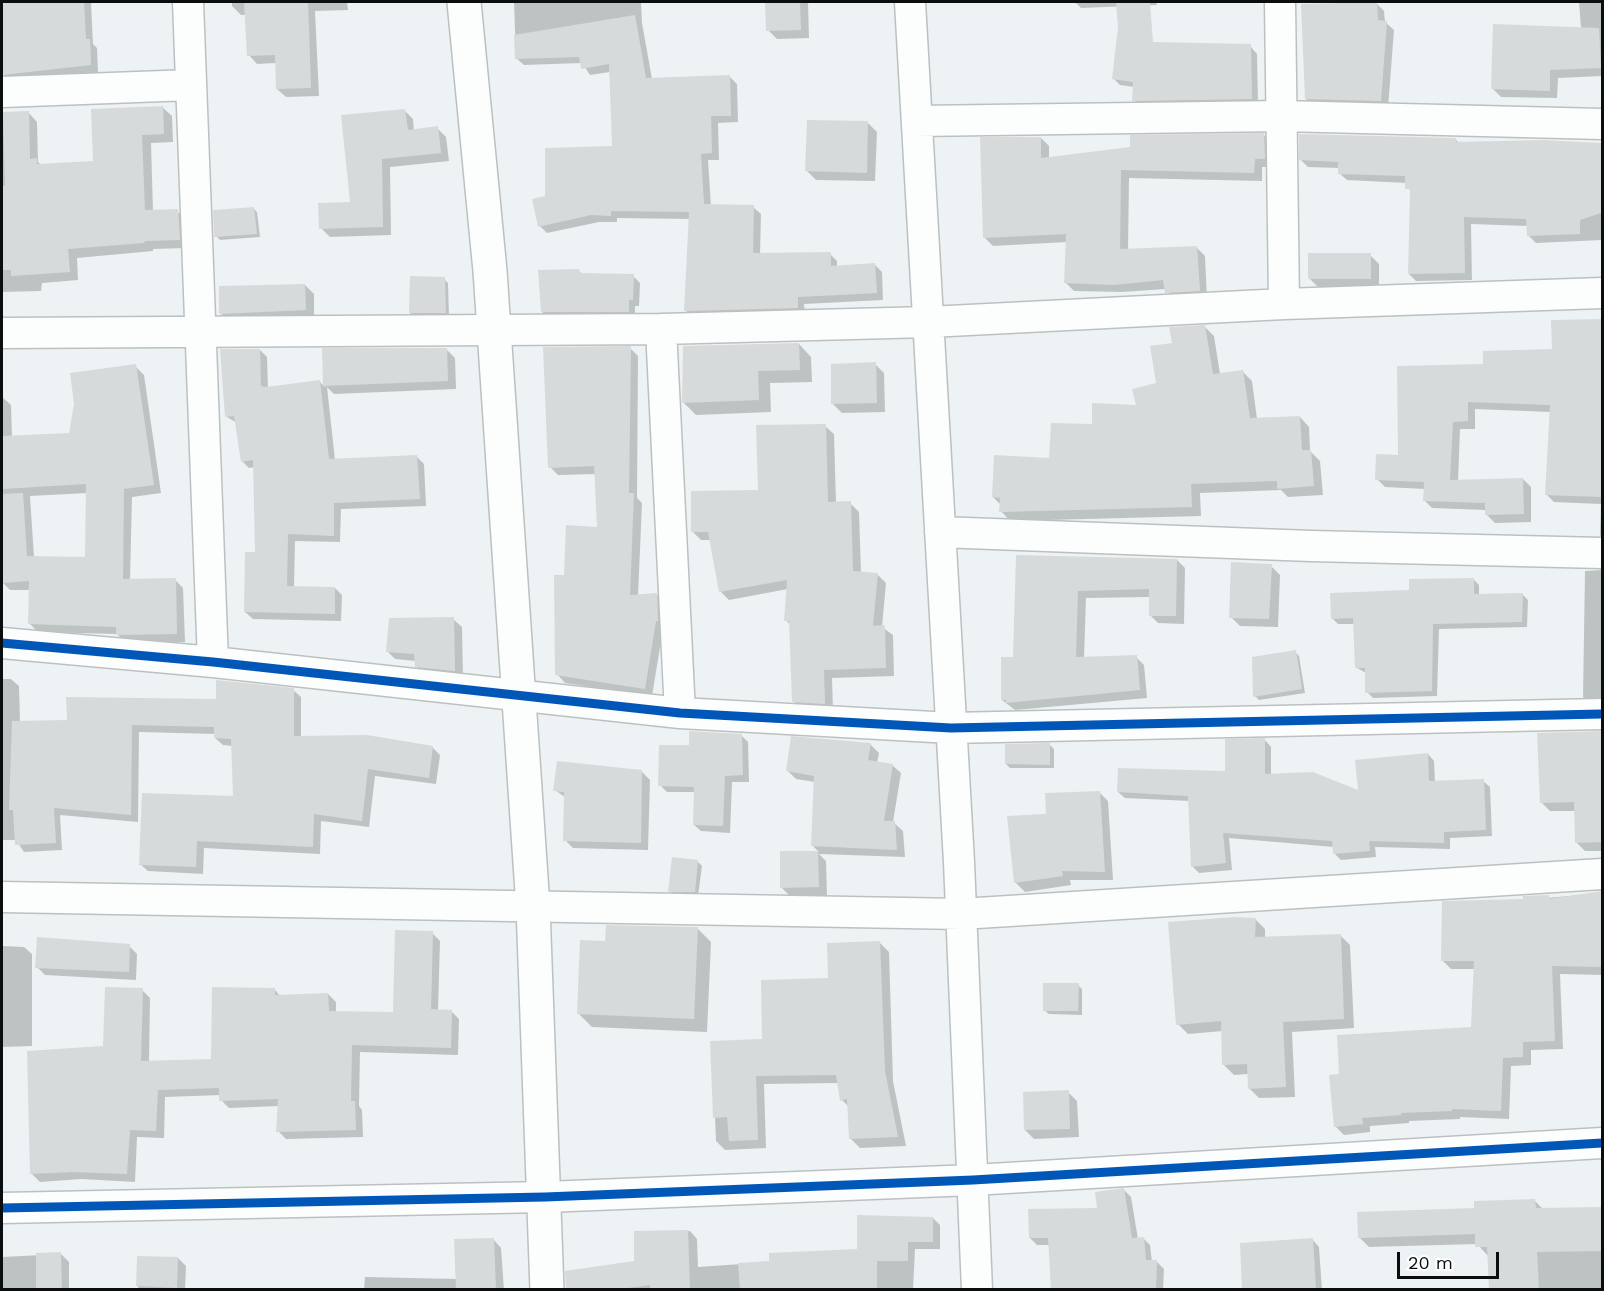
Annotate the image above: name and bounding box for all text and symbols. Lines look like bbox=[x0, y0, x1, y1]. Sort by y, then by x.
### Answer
scale bar bbox=[1400, 1240, 1502, 1278]
text: 20 m bbox=[1408, 1252, 1453, 1273]

